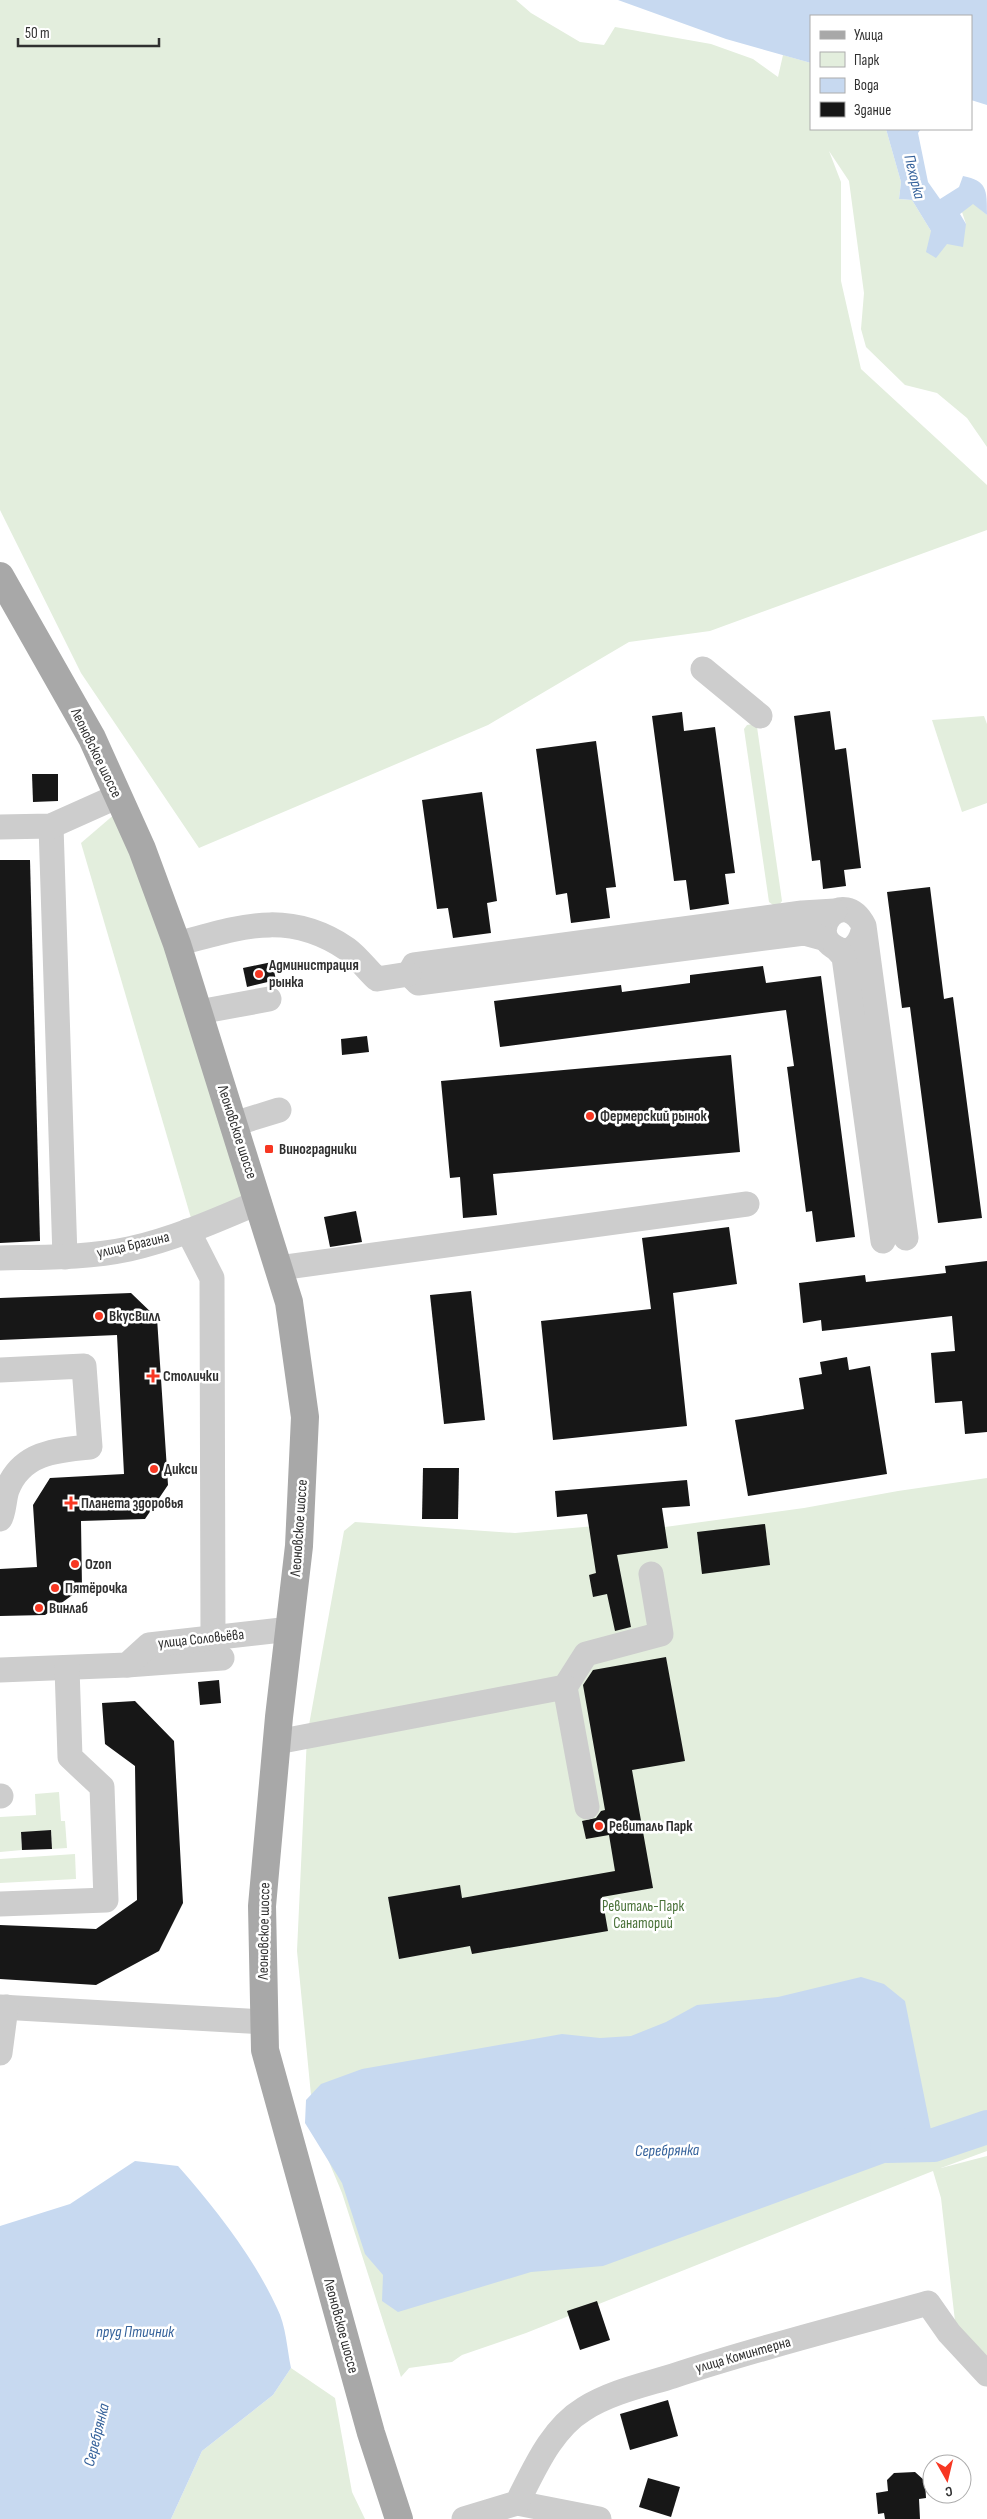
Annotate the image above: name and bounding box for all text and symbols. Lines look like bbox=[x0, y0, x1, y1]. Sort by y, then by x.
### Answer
scale bar bbox=[18, 15, 159, 47]
legend bbox=[810, 15, 972, 130]
text: 50 m bbox=[25, 24, 50, 43]
text: Улица bbox=[854, 26, 883, 45]
text: Парк bbox=[854, 51, 880, 70]
text: Вода bbox=[854, 76, 879, 95]
text: Здание bbox=[854, 101, 891, 120]
water label: Пехорка bbox=[899, 153, 929, 202]
street label: Леоновское шоссе bbox=[66, 704, 126, 801]
place label: Администрация рынка bbox=[268, 956, 359, 992]
marker: Администрация рынка bbox=[253, 968, 265, 980]
street label: Леоновское шоссе bbox=[213, 1082, 261, 1181]
place label: Фермерский рынок bbox=[600, 1107, 707, 1126]
marker: Фермерский рынок bbox=[584, 1110, 596, 1122]
place label: Виноградники bbox=[279, 1140, 357, 1159]
marker: Виноградники bbox=[263, 1143, 275, 1155]
street label: улица Брагина bbox=[95, 1227, 171, 1263]
place label: ВкусВилл bbox=[109, 1307, 161, 1326]
marker: ВкусВилл bbox=[93, 1310, 105, 1322]
place label: Столички bbox=[163, 1367, 219, 1386]
marker: Столички bbox=[147, 1370, 159, 1382]
place label: Дикси bbox=[164, 1460, 197, 1479]
marker: Дикси bbox=[148, 1463, 160, 1475]
street label: Леоновское шоссе bbox=[286, 1479, 312, 1578]
place label: Планета здоровья bbox=[81, 1494, 183, 1513]
marker: Планета здоровья bbox=[65, 1497, 77, 1509]
place label: Ozon bbox=[85, 1555, 112, 1574]
marker: Ozon bbox=[69, 1558, 81, 1570]
place label: Пятёрочка bbox=[65, 1579, 127, 1598]
marker: Пятёрочка bbox=[49, 1582, 61, 1594]
place label: Винлаб bbox=[49, 1599, 88, 1618]
marker: Винлаб bbox=[33, 1602, 45, 1614]
street label: улица Соловьёва bbox=[157, 1625, 245, 1653]
place label: Ревиталь Парк bbox=[609, 1817, 693, 1836]
marker: Ревиталь Парк bbox=[593, 1820, 605, 1832]
street label: Леоновское шоссе bbox=[254, 1882, 274, 1981]
park label: Ревиталь-Парк Санаторий bbox=[602, 1897, 684, 1933]
water label: Серебрянка bbox=[635, 2141, 700, 2161]
street label: Леоновское шоссе bbox=[319, 2276, 363, 2375]
water label: пруд Птичник bbox=[96, 2323, 175, 2342]
street label: улица Коминтерна bbox=[693, 2332, 793, 2378]
water label: Серебрянка bbox=[80, 2401, 114, 2469]
north arrow bbox=[922, 2454, 972, 2504]
text: С bbox=[944, 2482, 953, 2500]

